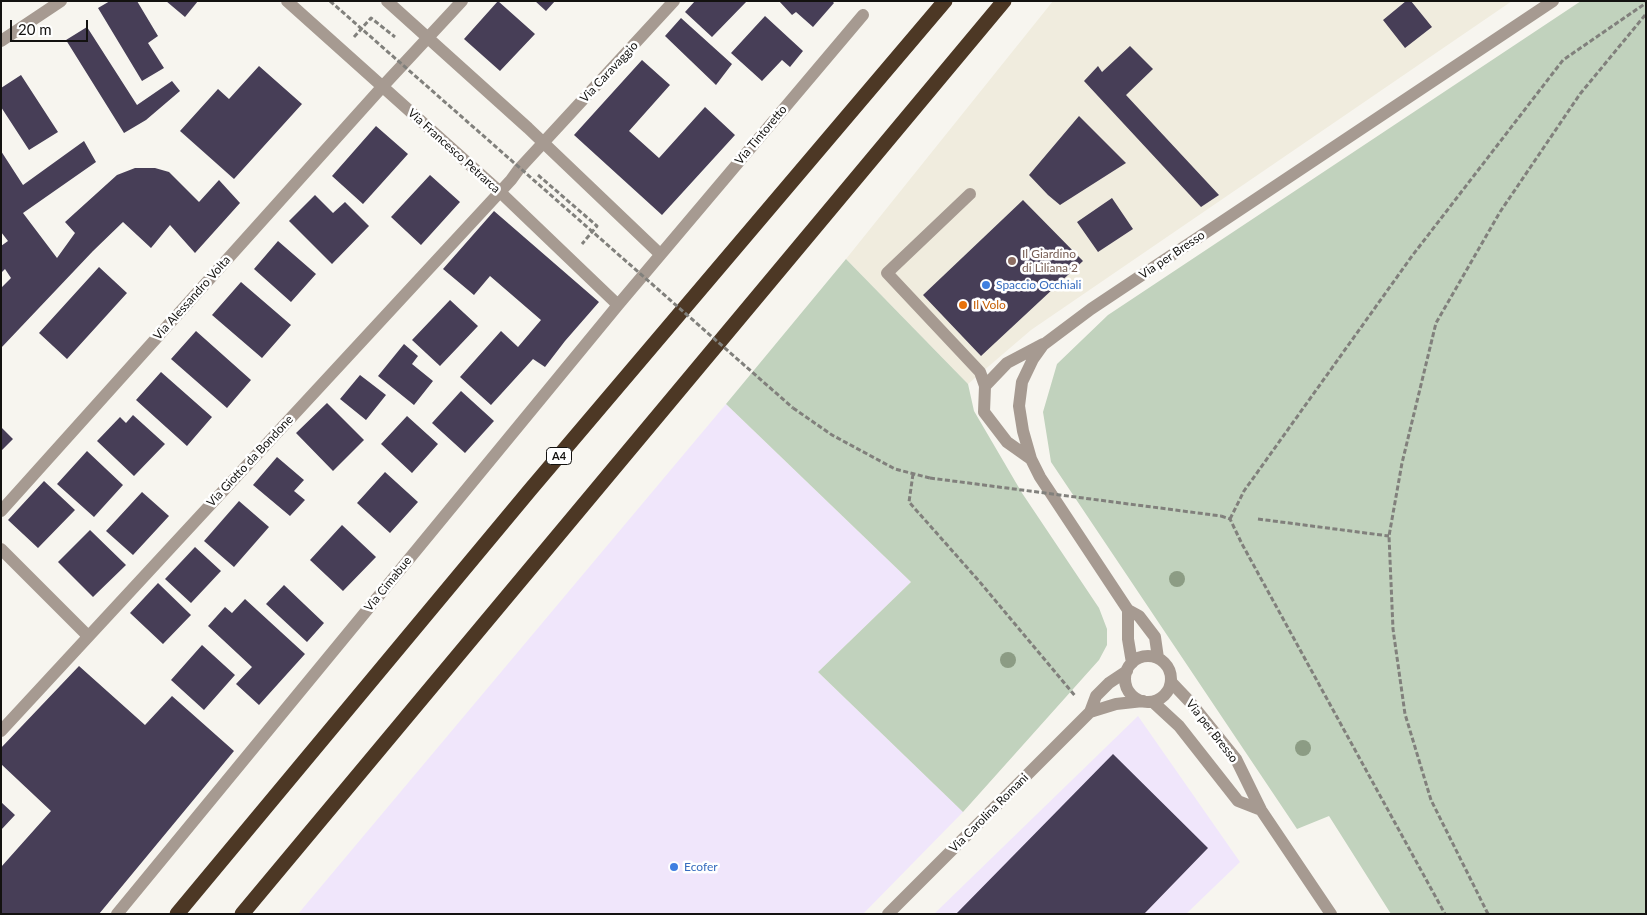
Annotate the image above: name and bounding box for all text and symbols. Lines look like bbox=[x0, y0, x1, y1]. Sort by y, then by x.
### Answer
scale bar bbox=[12, 10, 90, 42]
text: 20 m bbox=[18, 20, 52, 38]
street label: Via Caravaggio bbox=[577, 38, 641, 106]
street label: Via Tintoretto bbox=[732, 102, 790, 168]
street label: Via Francesco Petrarca bbox=[405, 106, 503, 196]
street label: Via per Bresso bbox=[1137, 228, 1207, 282]
place label: Il Giardino di Liliana 2 bbox=[1022, 247, 1078, 275]
street label: Via Alessandro Volta bbox=[150, 253, 234, 343]
marker: Il Giardino di Liliana 2 bbox=[1006, 255, 1018, 267]
place label: Spaccio Occhiali bbox=[996, 278, 1081, 292]
marker: Spaccio Occhiali bbox=[980, 279, 992, 291]
place label: Il Volo bbox=[973, 298, 1006, 312]
marker: Il Volo bbox=[957, 299, 969, 311]
street label: Via Giotto da Bondone bbox=[204, 412, 296, 510]
road number: A4 bbox=[546, 448, 572, 464]
street label: Via Cimabue bbox=[361, 554, 415, 614]
street label: Via per Bresso bbox=[1183, 697, 1241, 765]
street label: Via Carolina Romani bbox=[947, 771, 1031, 855]
place label: Ecofer bbox=[684, 860, 718, 874]
marker: Ecofer bbox=[668, 861, 680, 873]

